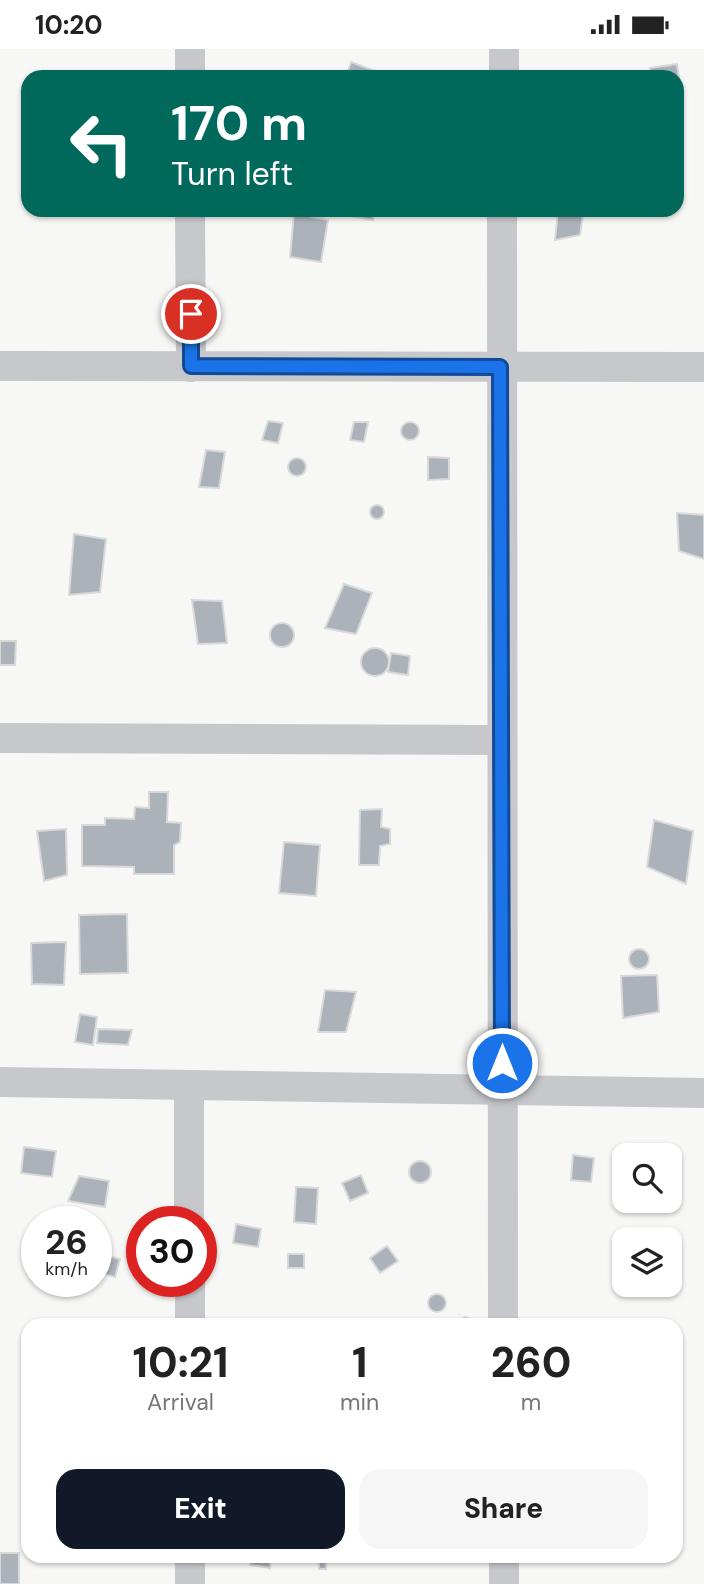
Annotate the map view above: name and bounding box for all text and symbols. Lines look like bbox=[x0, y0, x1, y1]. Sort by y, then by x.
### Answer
text: 10:20 bbox=[35, 8, 103, 42]
text: 170 m bbox=[171, 91, 307, 155]
icon: left bbox=[56, 98, 147, 189]
text: Turn left bbox=[171, 153, 293, 195]
pin bbox=[161, 284, 221, 344]
icon: arrive bbox=[172, 295, 210, 333]
position arrow bbox=[465, 1026, 539, 1100]
map controls bbox=[612, 1143, 682, 1297]
button: search bbox=[612, 1143, 682, 1213]
speed limit sign: 30 bbox=[126, 1206, 217, 1297]
text: 26 bbox=[45, 1219, 88, 1265]
button: layers bbox=[612, 1227, 682, 1297]
text: km/h bbox=[45, 1257, 88, 1281]
text: 10:21 bbox=[133, 1335, 228, 1390]
text: 1 bbox=[352, 1335, 367, 1390]
text: 260 bbox=[491, 1335, 571, 1390]
text: Arrival bbox=[147, 1387, 214, 1417]
text: min bbox=[340, 1387, 379, 1417]
text: m bbox=[521, 1387, 541, 1417]
button: Exit bbox=[56, 1469, 345, 1549]
button: Share bbox=[359, 1469, 648, 1549]

